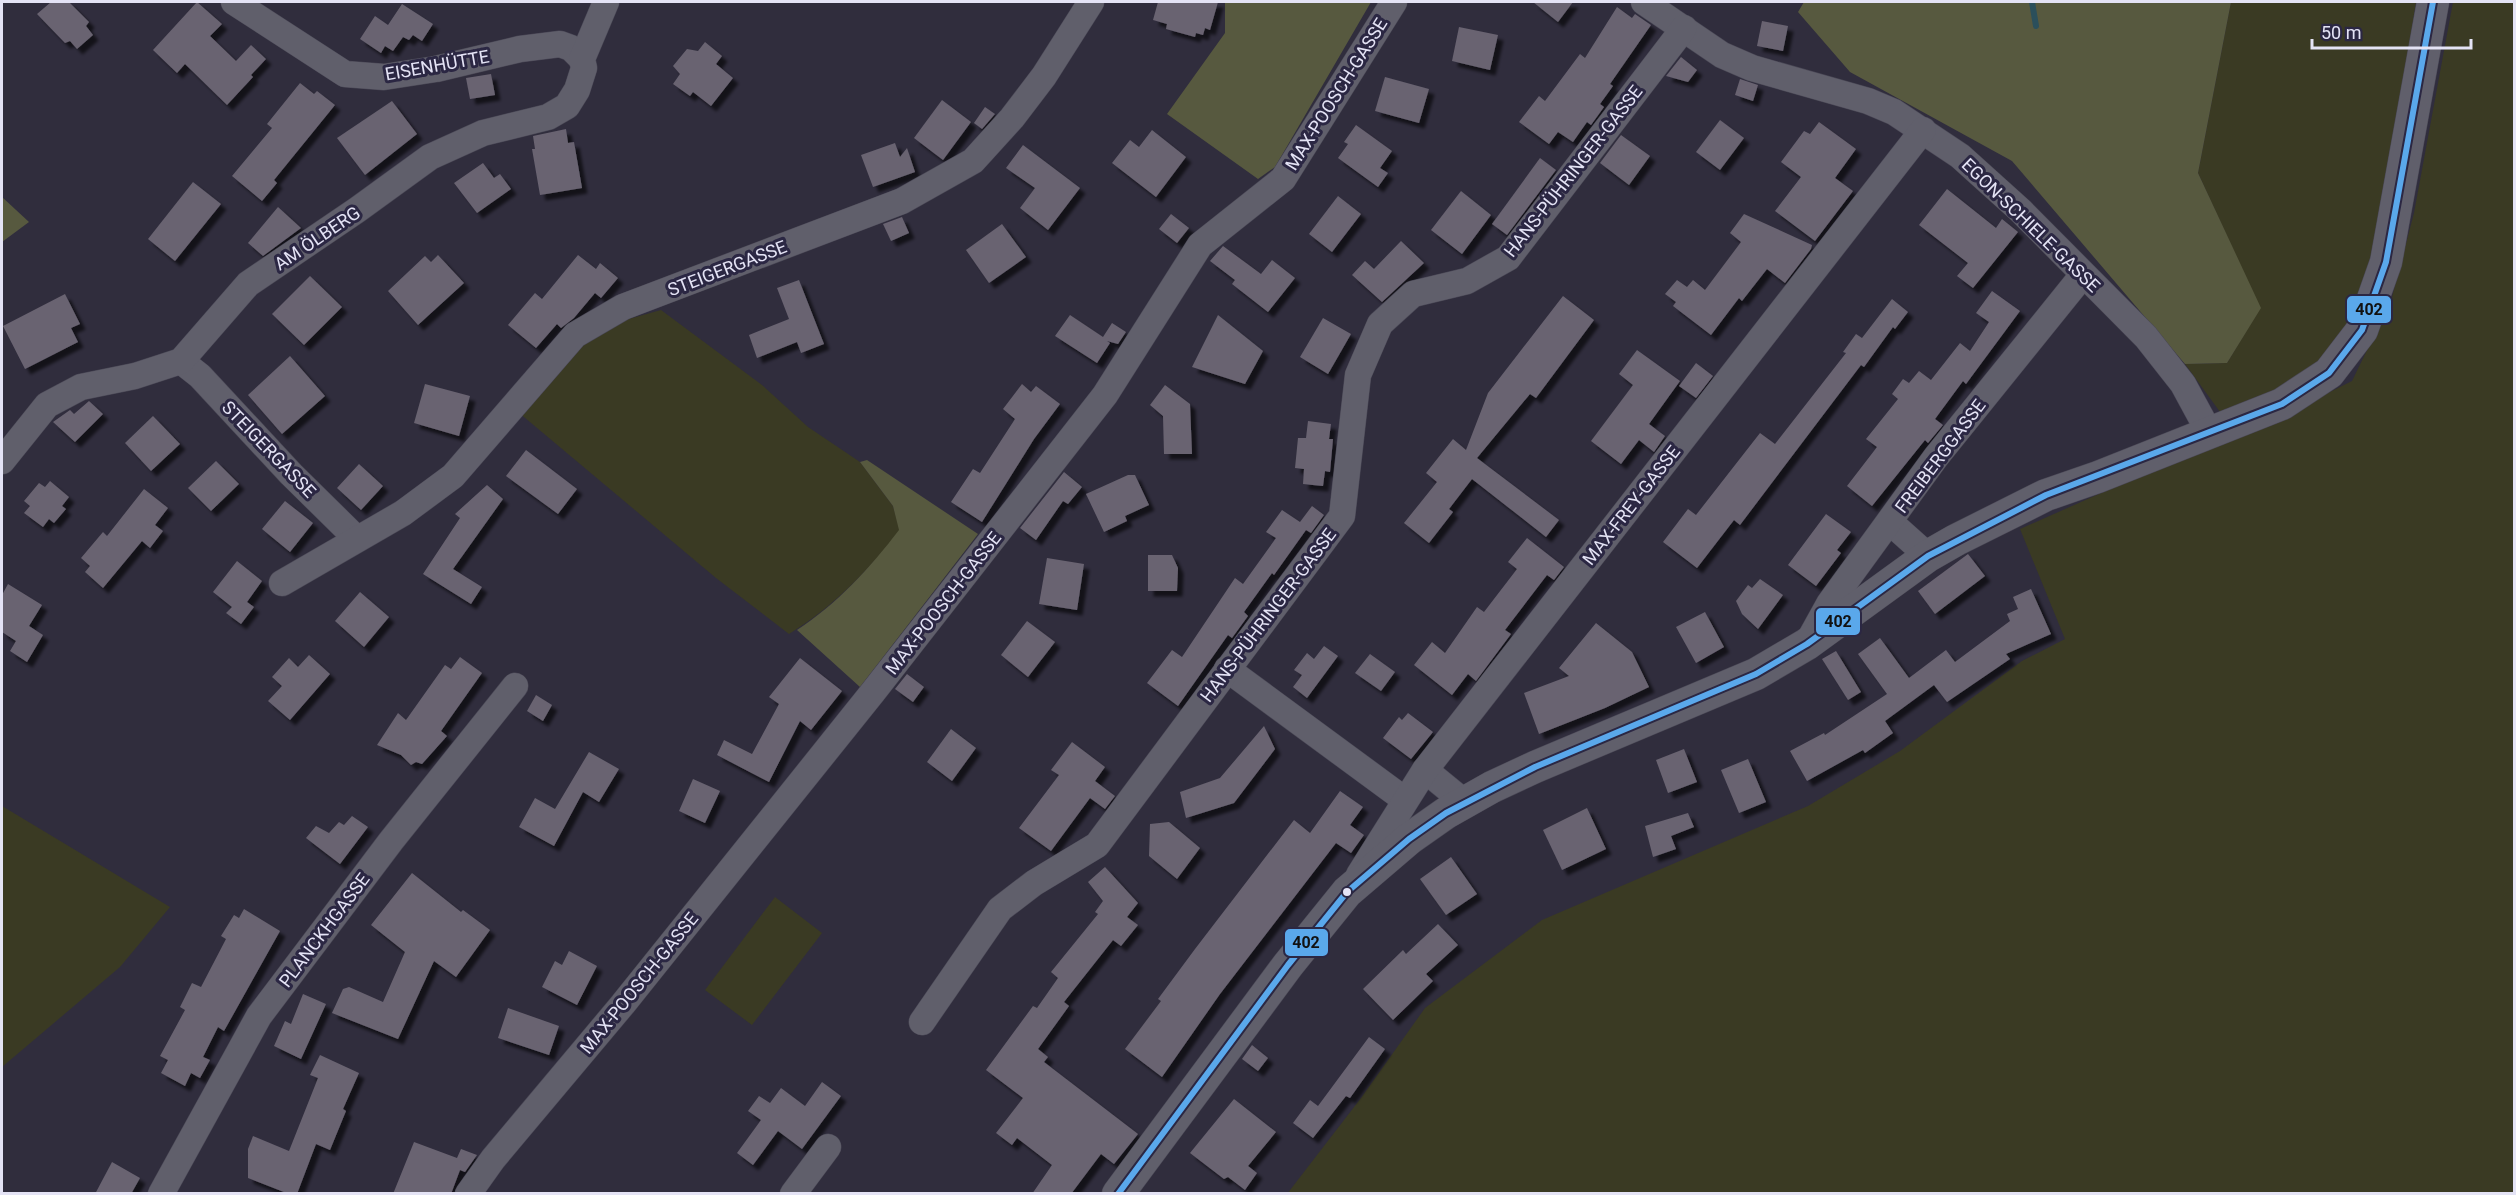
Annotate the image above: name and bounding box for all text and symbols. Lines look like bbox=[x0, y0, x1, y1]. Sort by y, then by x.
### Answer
scale bar bbox=[2312, 12, 2471, 50]
street label: MAX-POOSCH-GASSE bbox=[1281, 14, 1391, 174]
text: 50 m bbox=[2321, 22, 2361, 43]
street label: EISENHÜTTE bbox=[383, 46, 491, 84]
street label: HANS-PÜHRINGER-GASSE bbox=[1499, 81, 1647, 261]
street label: EGON-SCHIELE-GASSE bbox=[1958, 154, 2104, 296]
street label: AM ÖLBERG bbox=[270, 202, 364, 274]
street label: STEIGERGASSE bbox=[665, 236, 789, 300]
line badge: 402 bbox=[2346, 295, 2392, 324]
text: 402 bbox=[2355, 300, 2383, 319]
street label: FREIBERGGASSE bbox=[1891, 395, 1989, 517]
street label: STEIGERGASSE bbox=[218, 396, 320, 502]
street label: MAX-FREY-GASSE bbox=[1578, 441, 1684, 569]
street label: HANS-PÜHRINGER-GASSE bbox=[1196, 524, 1340, 706]
street label: MAX-POOSCH-GASSE bbox=[881, 527, 1005, 679]
line badge: 402 bbox=[1815, 607, 1861, 636]
text: 402 bbox=[1824, 612, 1852, 631]
street label: PLANCKHGASSE bbox=[274, 869, 374, 991]
unlabelled marker bbox=[1341, 886, 1353, 898]
street label: MAX-POOSCH-GASSE bbox=[576, 908, 702, 1058]
line badge: 402 bbox=[1284, 928, 1329, 957]
text: 402 bbox=[1292, 933, 1320, 952]

